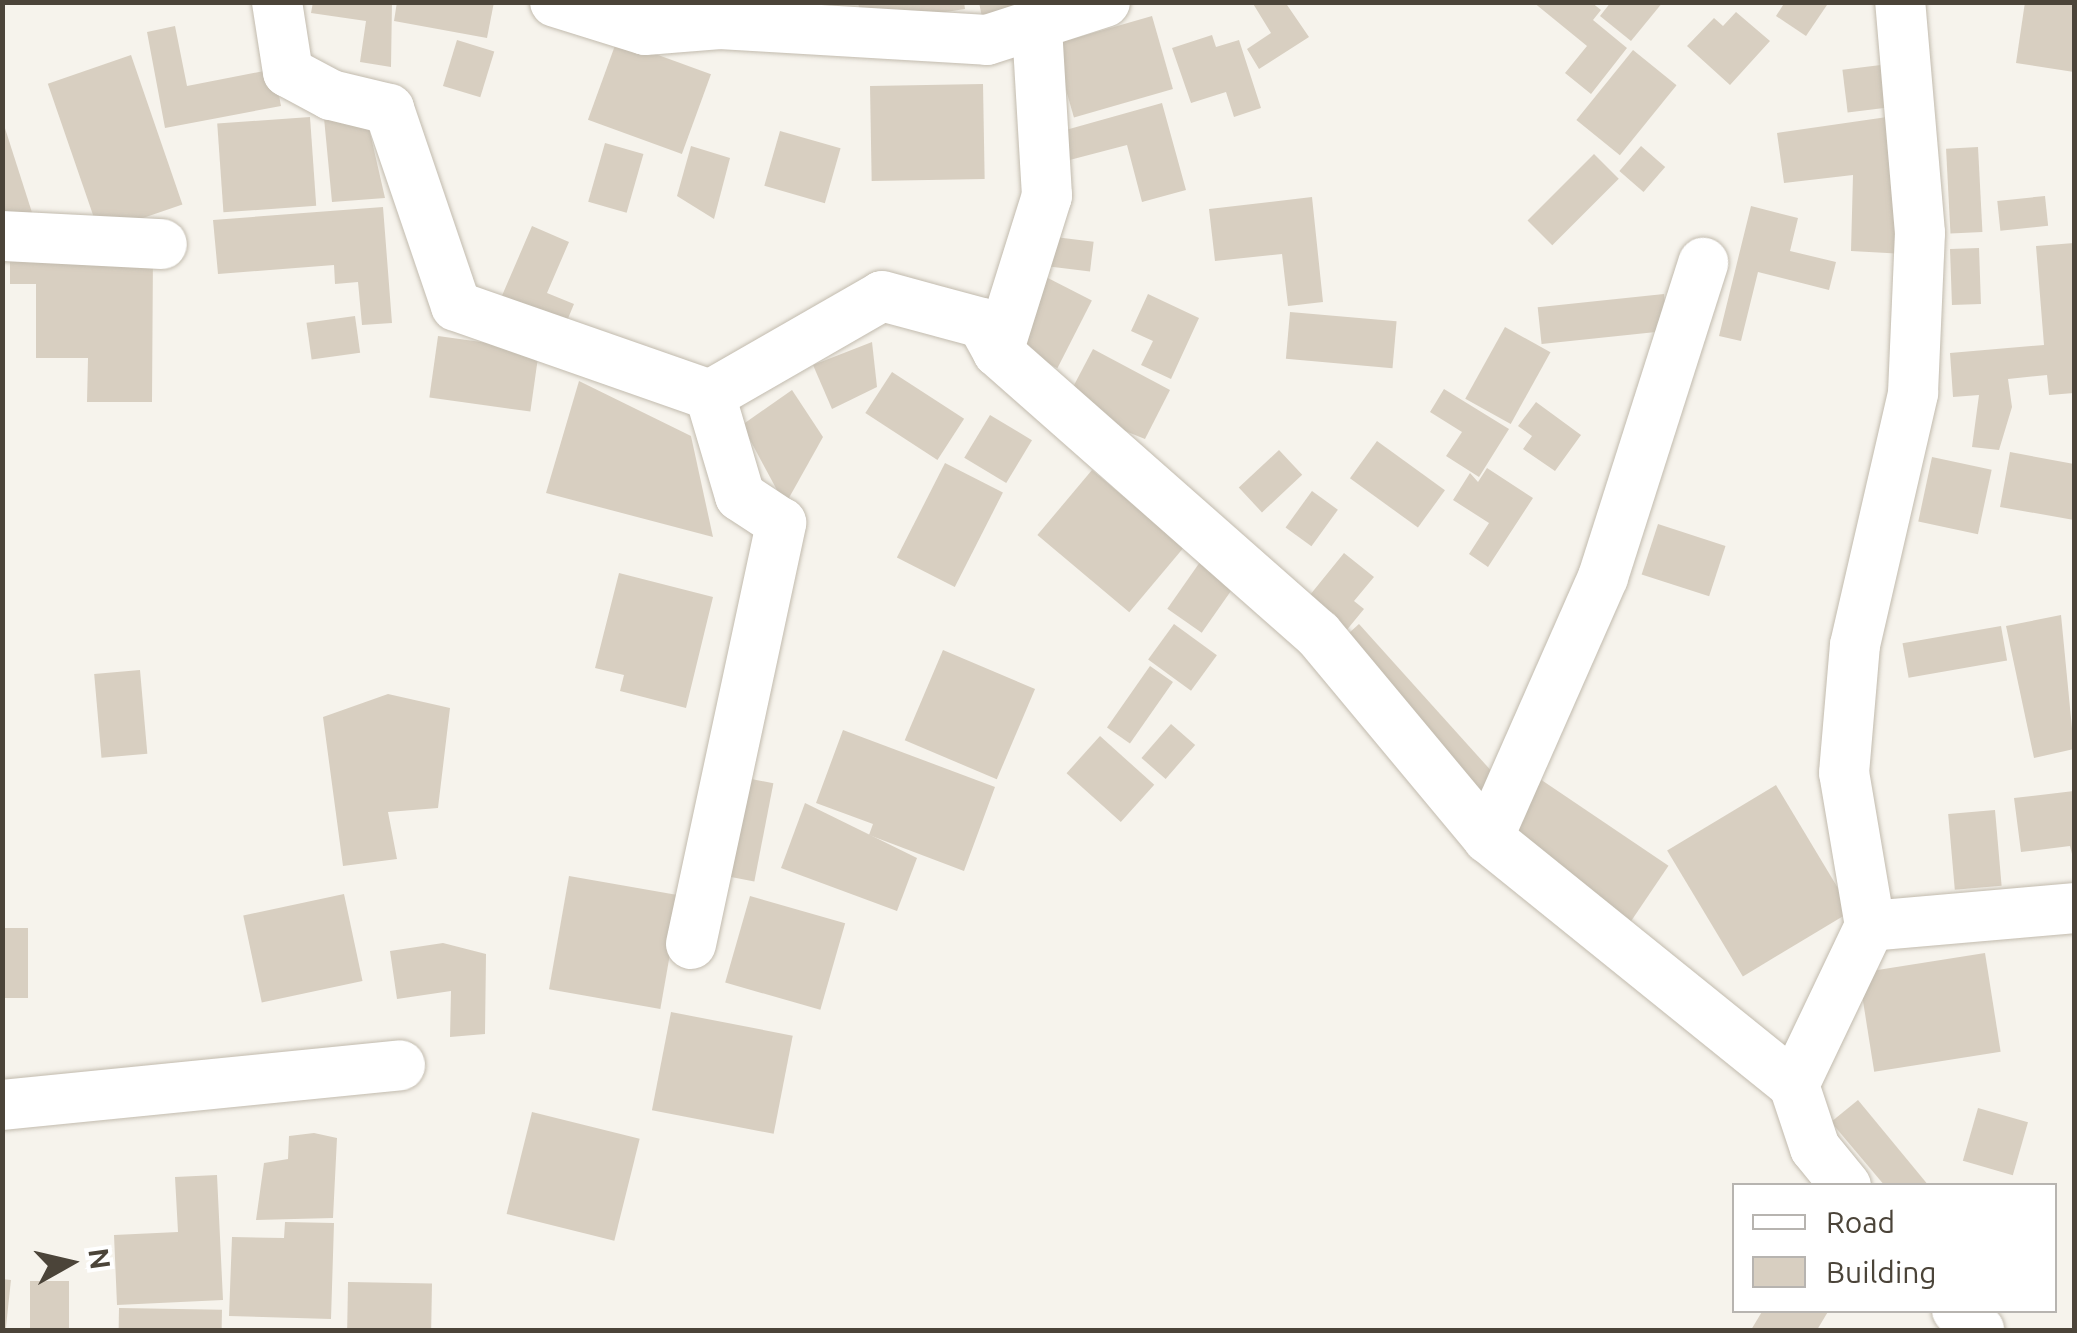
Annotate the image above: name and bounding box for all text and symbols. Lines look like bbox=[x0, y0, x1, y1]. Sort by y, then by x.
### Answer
legend bbox=[1732, 1183, 2057, 1313]
text: Road bbox=[1826, 1205, 1895, 1239]
north arrow bbox=[20, 1213, 120, 1313]
text: N bbox=[83, 1246, 117, 1271]
text: Building bbox=[1826, 1255, 1937, 1289]

